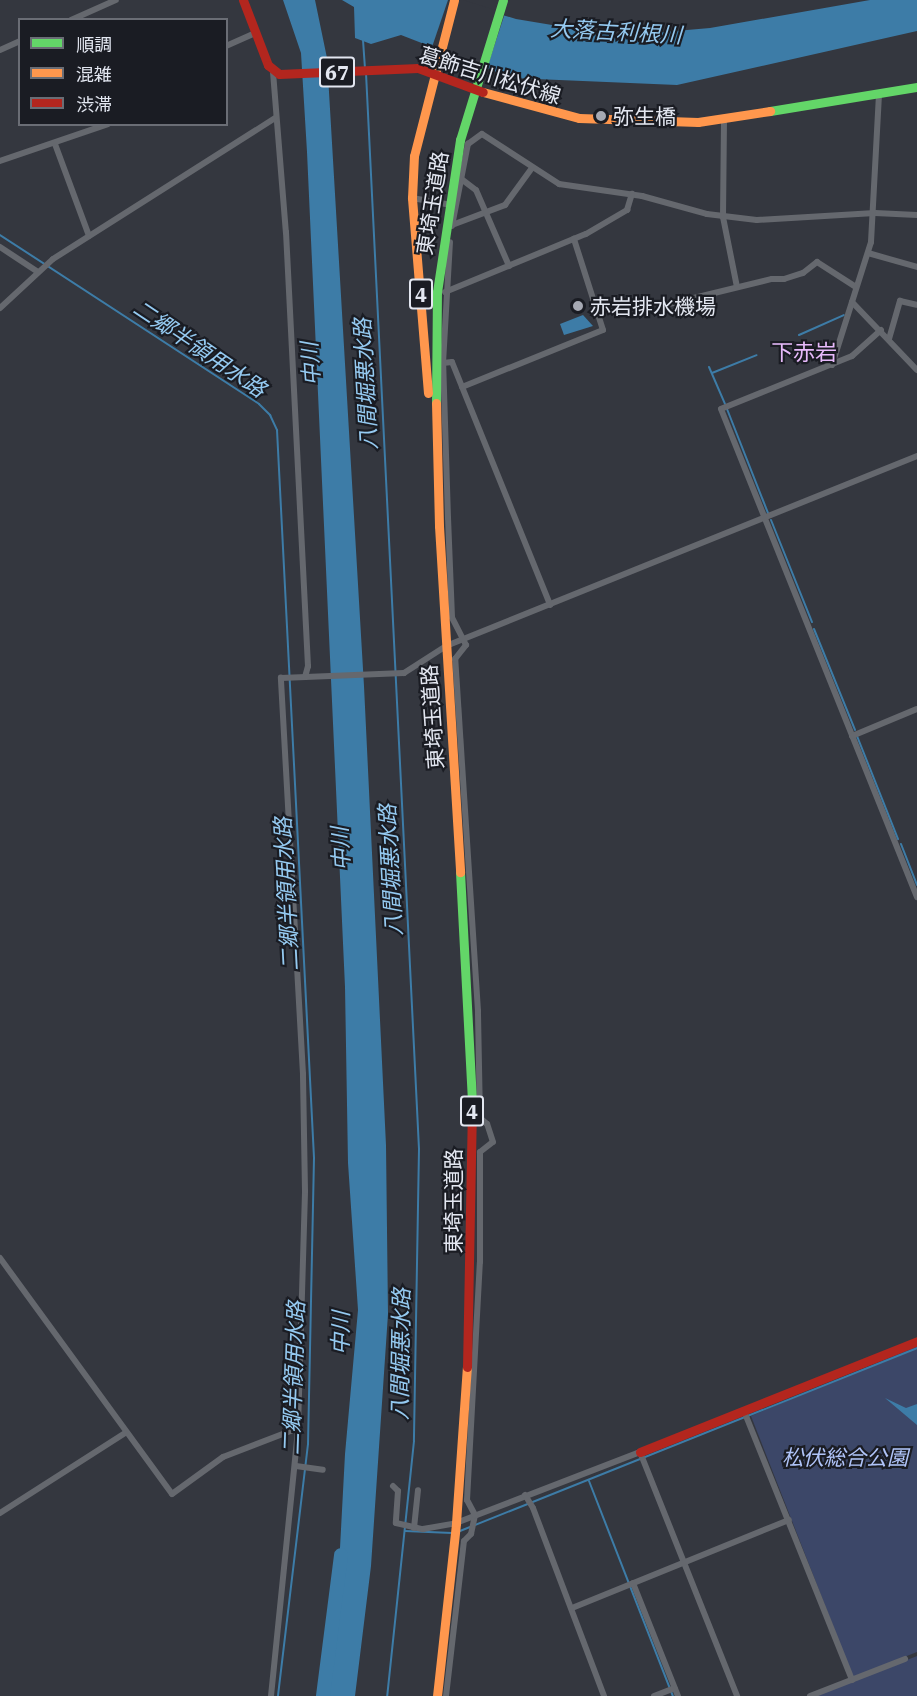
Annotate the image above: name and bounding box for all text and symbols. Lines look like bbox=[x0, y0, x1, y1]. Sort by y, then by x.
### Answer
water label: 大落古利根川 bbox=[549, 14, 683, 48]
legend bbox=[18, 18, 228, 126]
text: 順調 bbox=[76, 33, 112, 56]
street label: 葛飾吉川松伏線 bbox=[416, 41, 564, 109]
road number: 67 bbox=[319, 55, 355, 89]
text: 混雑 bbox=[76, 63, 112, 86]
text: 渋滞 bbox=[76, 93, 112, 116]
place label: 弥生橋 bbox=[613, 103, 676, 129]
marker: 弥生橋 bbox=[594, 109, 608, 123]
street label: 東埼玉道路 bbox=[411, 149, 453, 257]
road number: 4 bbox=[409, 277, 433, 311]
place label: 赤岩排水機場 bbox=[590, 293, 716, 319]
water label: 二郷半領用水路 bbox=[129, 294, 271, 402]
marker: 赤岩排水機場 bbox=[571, 299, 585, 313]
water label: 八間堀悪水路 bbox=[348, 317, 382, 451]
district label: 下赤岩 bbox=[771, 339, 837, 365]
water label: 中川 bbox=[295, 341, 325, 387]
street label: 東埼玉道路 bbox=[416, 664, 448, 770]
water label: 八間堀悪水路 bbox=[373, 803, 407, 937]
water label: 二郷半領用水路 bbox=[269, 816, 303, 972]
water label: 中川 bbox=[326, 826, 354, 872]
road number: 4 bbox=[460, 1094, 484, 1128]
street label: 東埼玉道路 bbox=[440, 1149, 466, 1253]
water label: 八間堀悪水路 bbox=[386, 1288, 414, 1420]
water label: 二郷半領用水路 bbox=[277, 1301, 309, 1455]
water label: 中川 bbox=[326, 1311, 354, 1355]
park label: 松伏総合公園 bbox=[782, 1444, 908, 1470]

